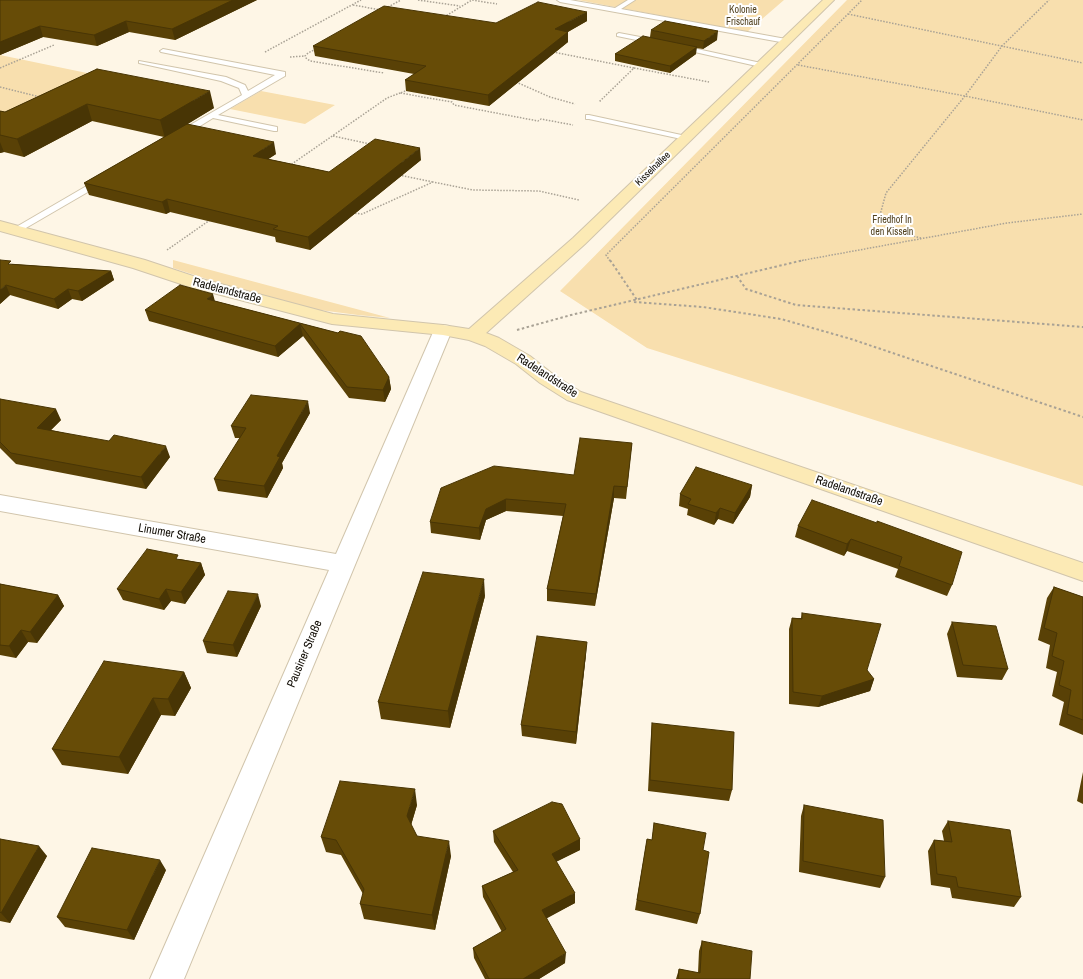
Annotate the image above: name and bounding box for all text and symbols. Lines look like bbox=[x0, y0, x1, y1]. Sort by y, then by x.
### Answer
park label: Kolonie Frischauf bbox=[726, 4, 760, 28]
street label: Kisselnallee bbox=[633, 149, 673, 189]
park label: Friedhof In den Kisseln bbox=[871, 214, 913, 238]
street label: Radelandstraße bbox=[191, 275, 263, 307]
street label: Radelandstraße bbox=[514, 351, 580, 401]
street label: Radelandstraße bbox=[814, 473, 884, 509]
street label: Linumer Straße bbox=[137, 521, 207, 547]
street label: Pausiner Straße bbox=[284, 618, 326, 690]

